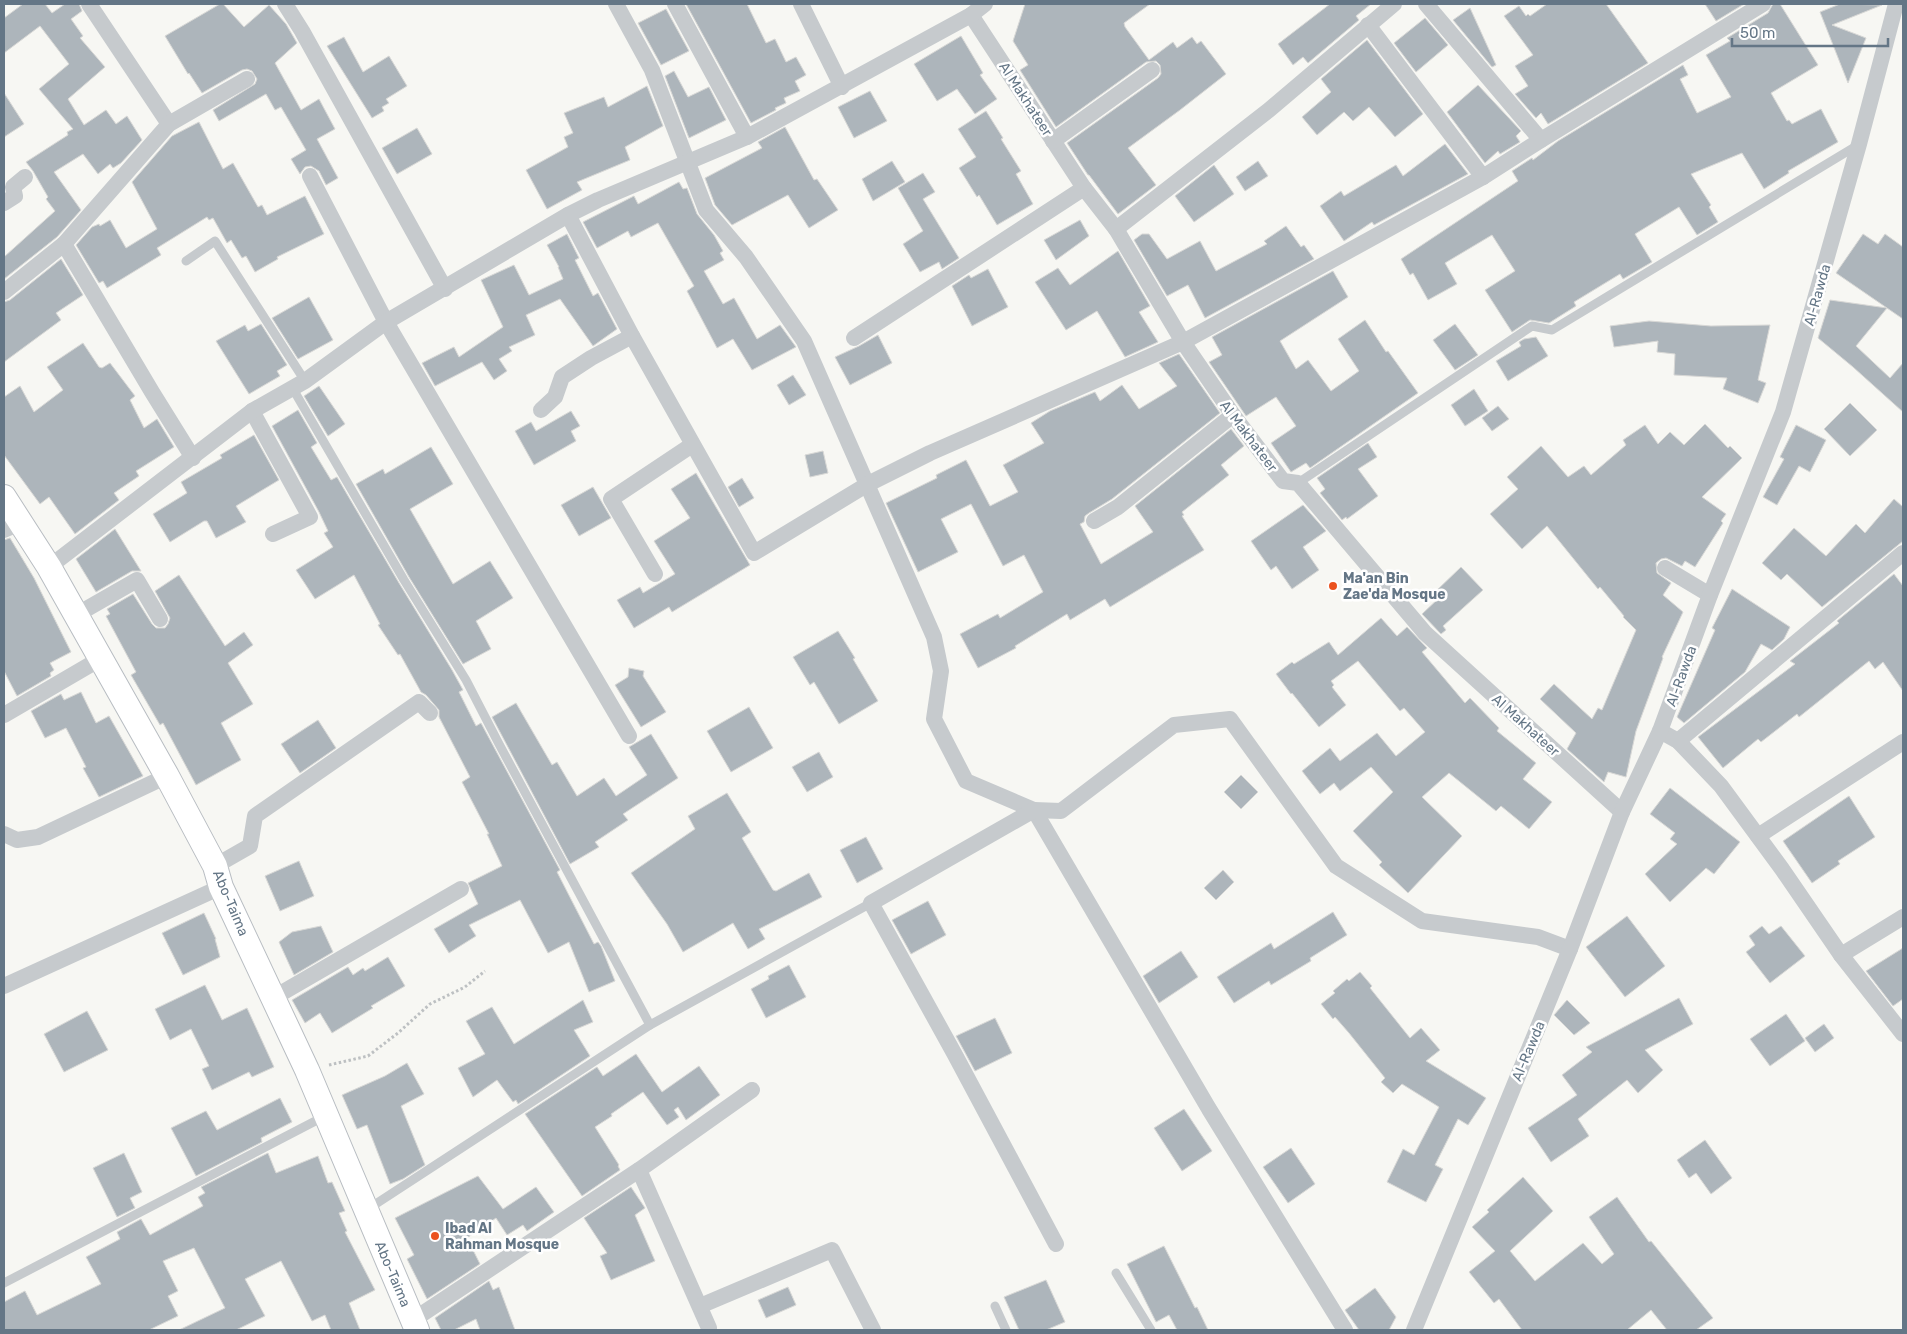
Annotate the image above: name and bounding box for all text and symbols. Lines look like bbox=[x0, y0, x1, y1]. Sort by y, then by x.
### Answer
scale bar bbox=[1732, 15, 1888, 47]
text: 50 m bbox=[1740, 24, 1775, 42]
street label: Al Makhateer bbox=[995, 59, 1056, 140]
street label: Al-Rawda bbox=[1801, 262, 1834, 328]
street label: Al Makhateer bbox=[1216, 397, 1281, 476]
place label: Ma'an Bin Zae'da Mosque bbox=[1343, 570, 1445, 603]
marker: Ma'an Bin Zae'da Mosque bbox=[1327, 580, 1339, 592]
street label: Al-Rawda bbox=[1663, 643, 1700, 709]
street label: Al Makhateer bbox=[1488, 691, 1563, 761]
street label: Abo-Taima bbox=[209, 868, 252, 939]
street label: Al-Rawda bbox=[1508, 1019, 1549, 1084]
place label: Ibad Al Rahman Mosque bbox=[445, 1220, 559, 1253]
marker: Ibad Al Rahman Mosque bbox=[429, 1230, 441, 1242]
street label: Abo-Taima bbox=[371, 1239, 414, 1310]

